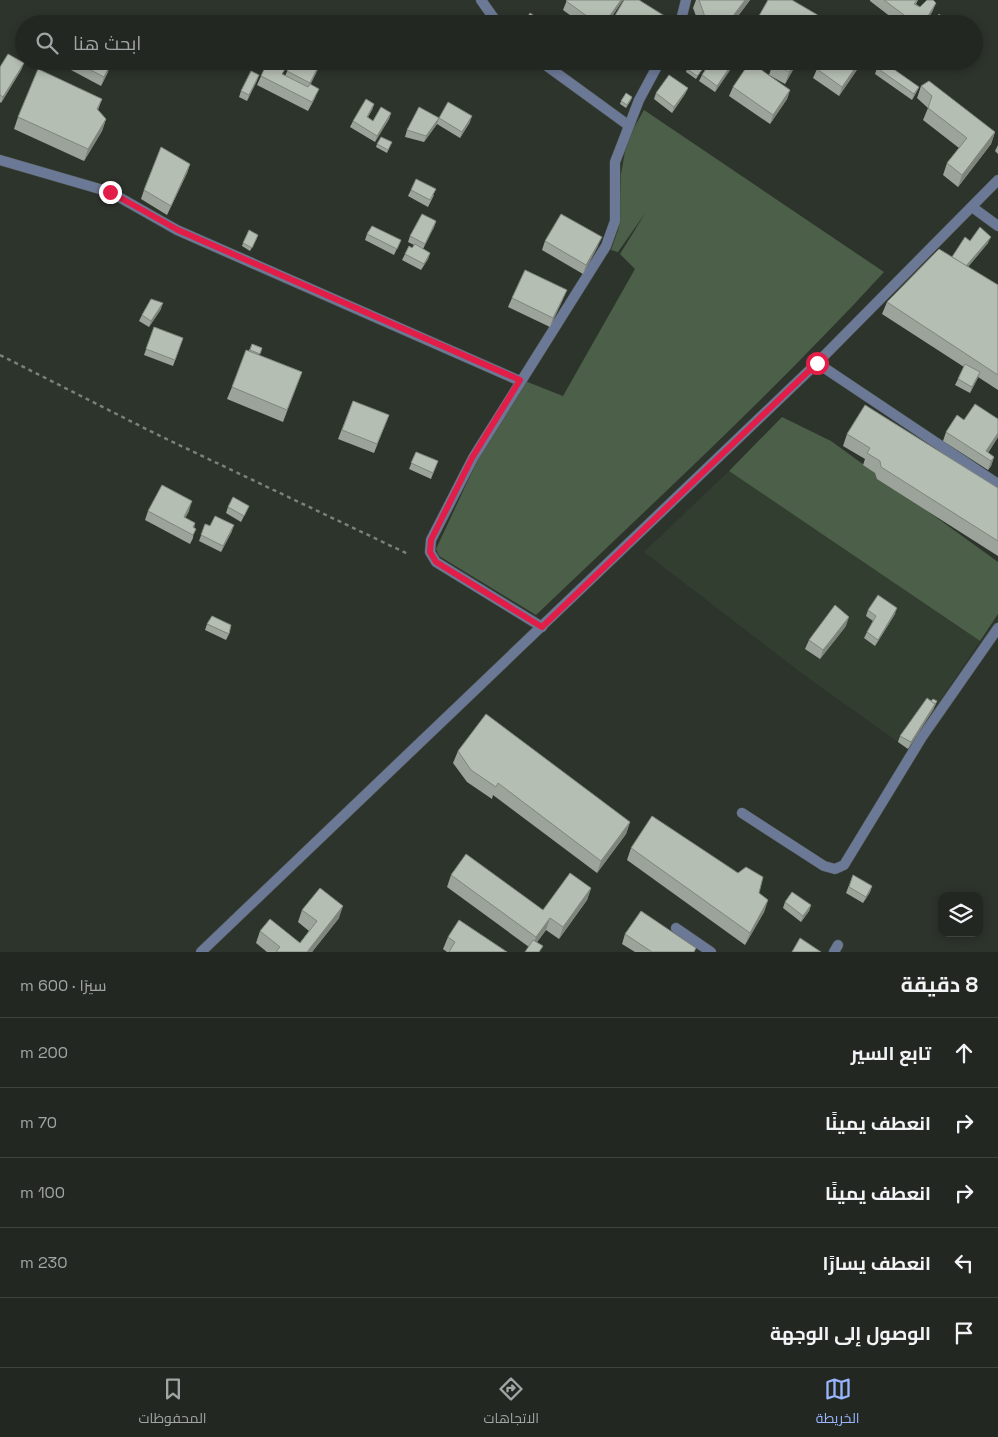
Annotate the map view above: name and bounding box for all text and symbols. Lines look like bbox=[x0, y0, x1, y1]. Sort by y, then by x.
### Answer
search box bbox=[15, 15, 983, 70]
icon: search bbox=[33, 29, 61, 57]
text: ابحث هنا bbox=[73, 31, 141, 56]
route end bbox=[99, 181, 122, 204]
route start bbox=[806, 352, 829, 375]
map controls bbox=[938, 892, 983, 937]
button: layers bbox=[938, 892, 983, 937]
text: 8 دقيقة bbox=[901, 971, 978, 998]
text: سيرًا · 600 m bbox=[20, 975, 106, 996]
icon: ahead bbox=[950, 1039, 978, 1067]
text: تابع السير bbox=[851, 1041, 931, 1066]
text: 200 m bbox=[20, 1042, 68, 1063]
icon: right bbox=[950, 1109, 978, 1137]
text: انعطف يمينًا bbox=[825, 1111, 931, 1136]
text: 70 m bbox=[20, 1112, 57, 1133]
icon: right bbox=[950, 1179, 978, 1207]
text: انعطف يمينًا bbox=[825, 1181, 931, 1206]
text: 100 m bbox=[20, 1182, 65, 1203]
icon: left bbox=[950, 1249, 978, 1277]
text: انعطف يسارًا bbox=[823, 1251, 931, 1276]
text: 230 m bbox=[20, 1252, 67, 1273]
icon: arrive bbox=[950, 1319, 978, 1347]
text: الوصول إلى الوجهة bbox=[770, 1321, 931, 1346]
tab: المحفوظات bbox=[138, 1375, 207, 1431]
tab: الاتجاهات bbox=[484, 1375, 539, 1431]
tab: الخريطة bbox=[816, 1375, 860, 1431]

